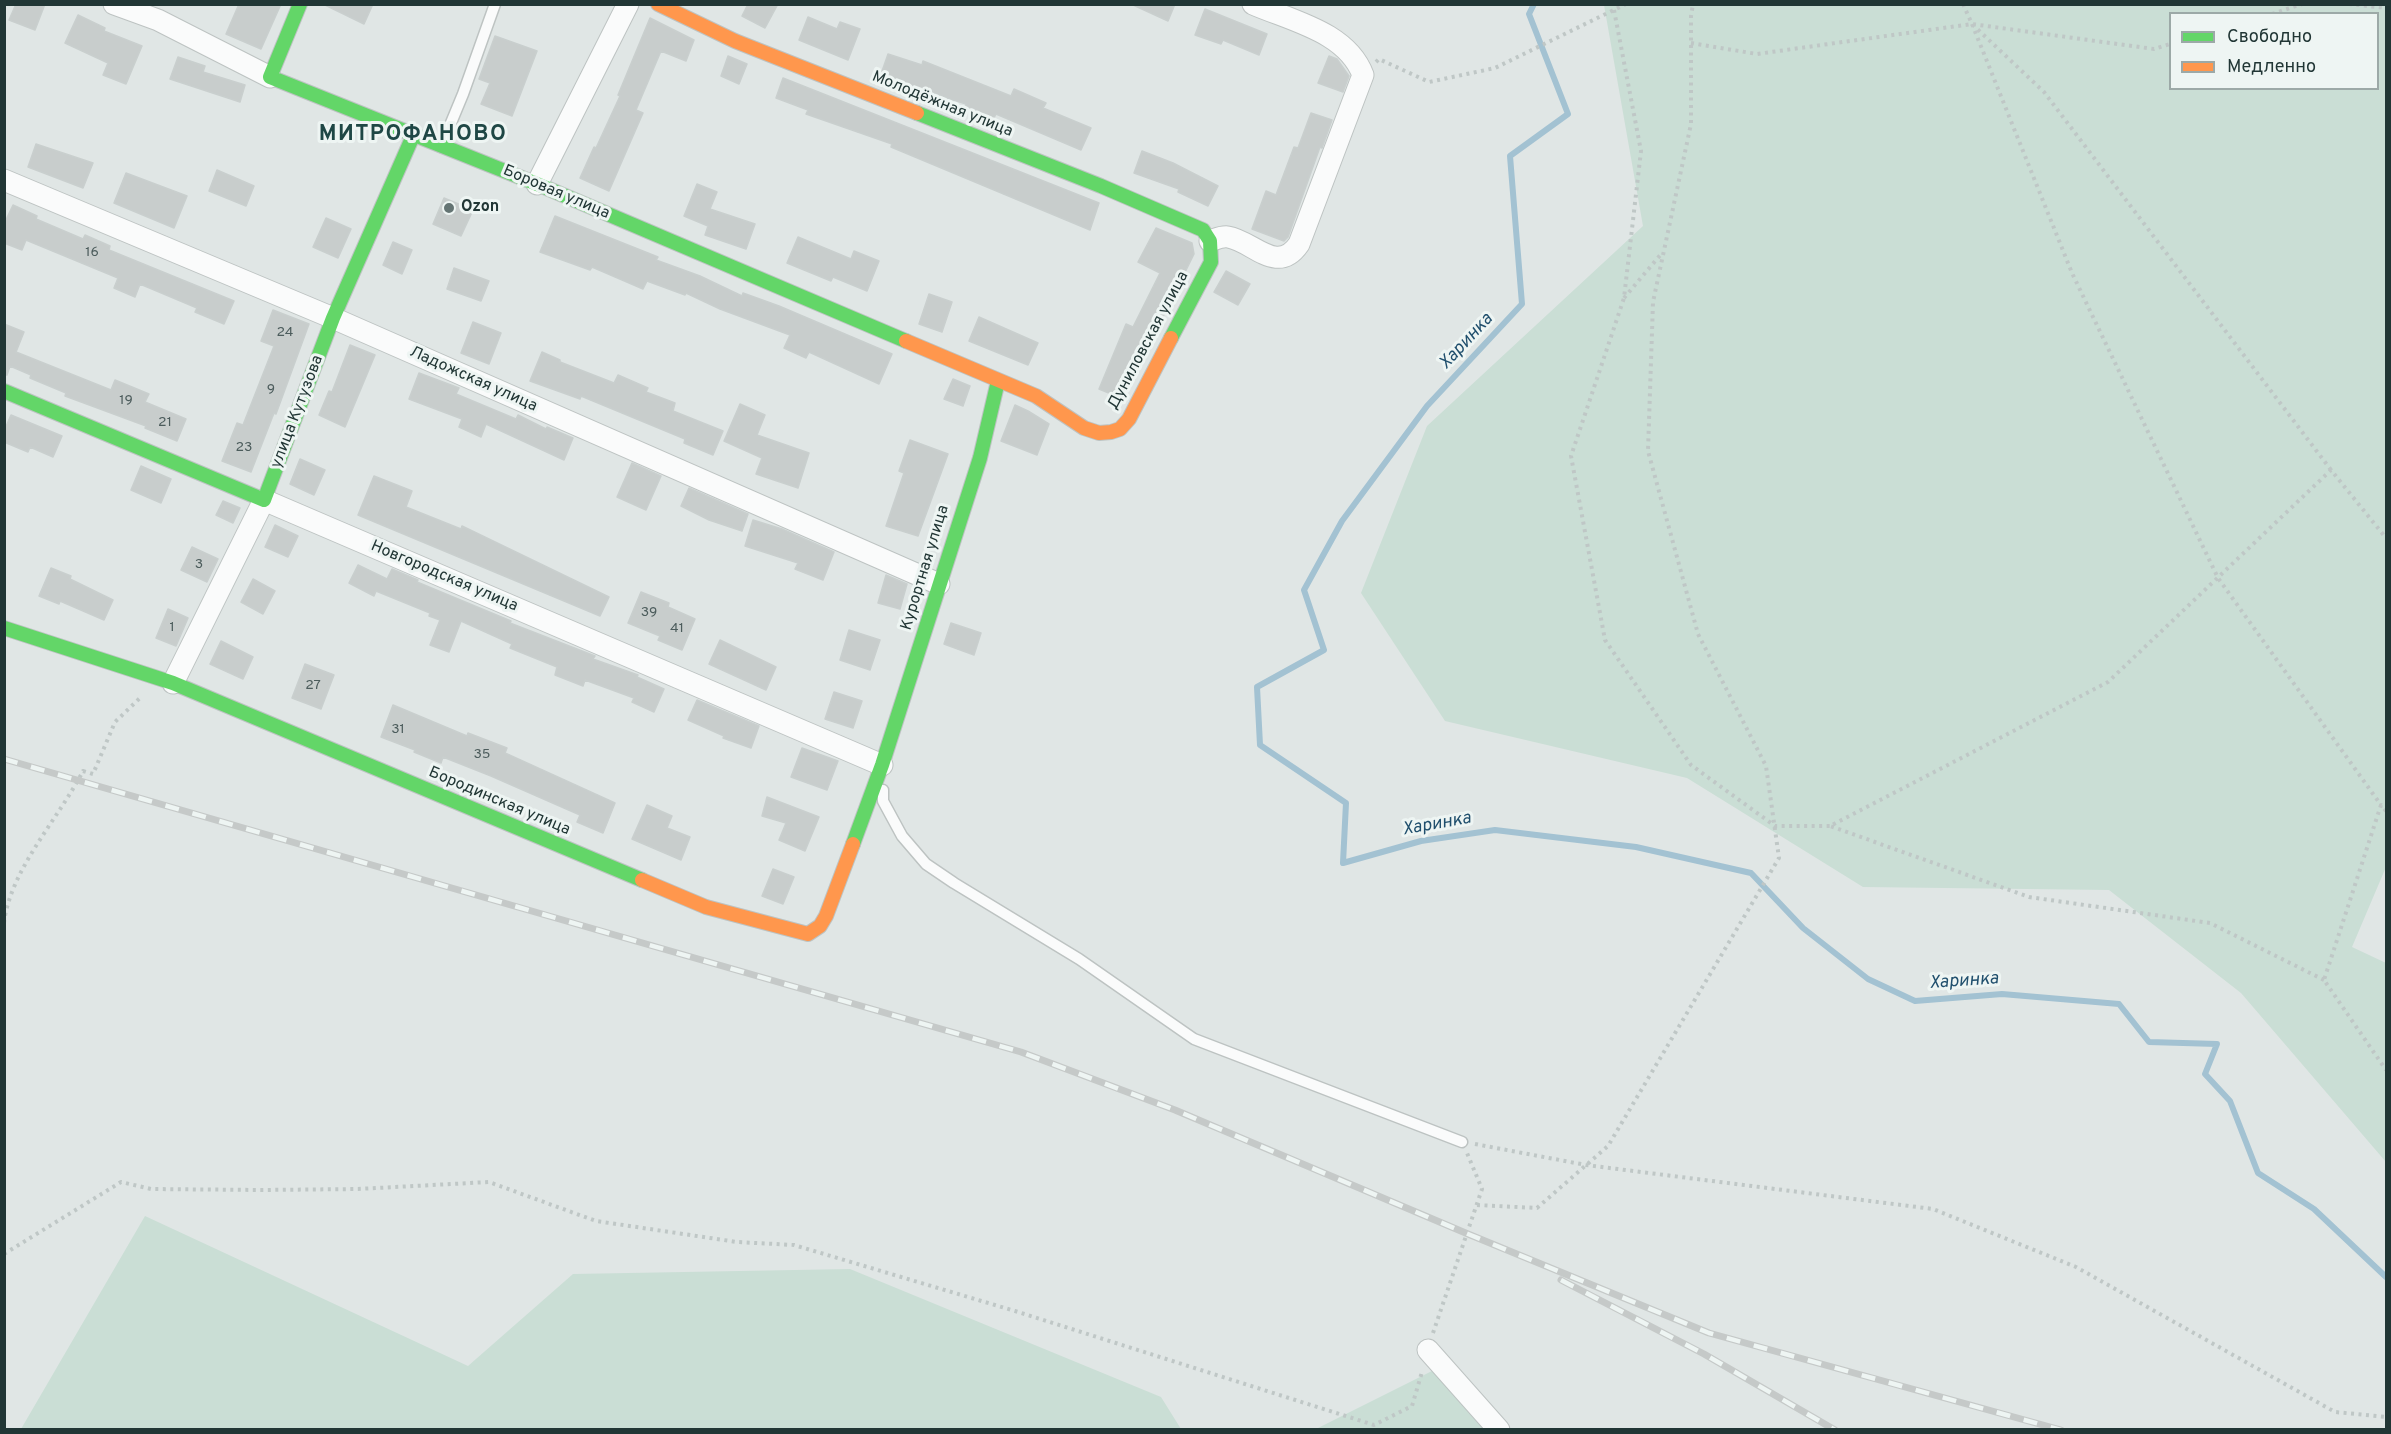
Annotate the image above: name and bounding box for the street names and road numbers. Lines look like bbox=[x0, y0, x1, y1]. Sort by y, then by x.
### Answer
street label: Молодёжная улица bbox=[869, 68, 1015, 142]
street label: Боровая улица bbox=[500, 162, 612, 224]
street label: Дуниловская улица bbox=[1104, 269, 1194, 413]
street label: Ладожская улица bbox=[406, 343, 540, 417]
street label: улица Кутузова bbox=[268, 353, 328, 471]
street label: Курортная улица bbox=[898, 503, 954, 633]
street label: Новгородская улица bbox=[367, 537, 521, 617]
street label: Бородинская улица bbox=[425, 763, 573, 841]

